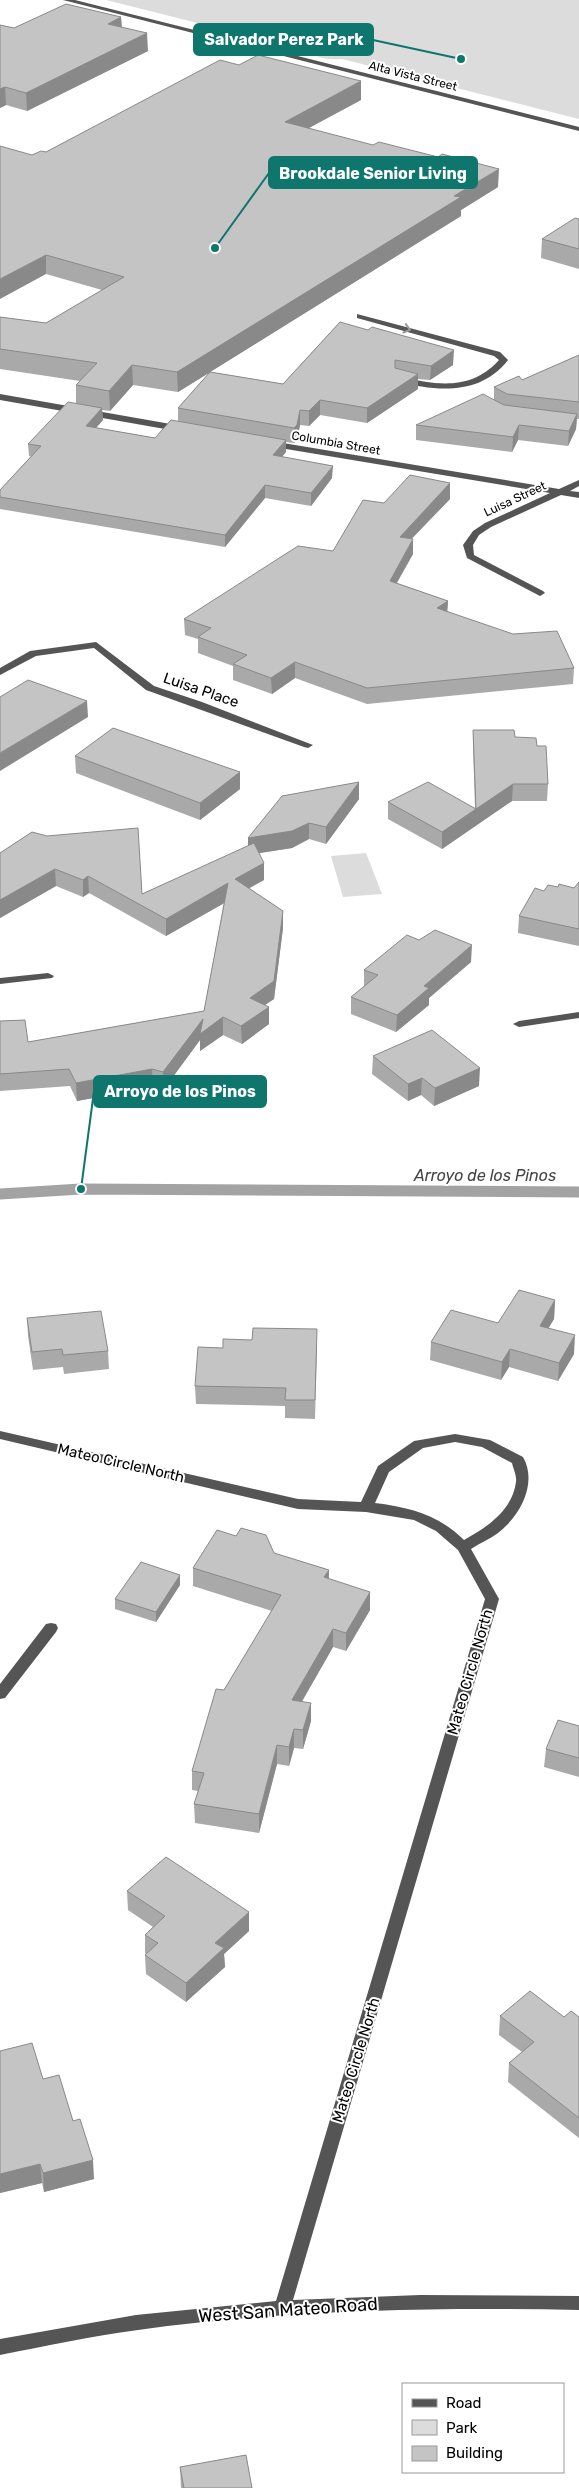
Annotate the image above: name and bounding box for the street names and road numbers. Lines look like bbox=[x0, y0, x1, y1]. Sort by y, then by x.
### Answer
street label: Alta Vista Street bbox=[367, 58, 459, 94]
street label: Columbia Street bbox=[290, 428, 382, 458]
street label: Luisa Street bbox=[482, 478, 549, 520]
street label: Luisa Place bbox=[161, 669, 241, 711]
street label: Mateo Circle North bbox=[56, 1440, 186, 1486]
street label: Mateo Circle North bbox=[443, 1607, 497, 1737]
street label: Mateo Circle North bbox=[328, 1995, 384, 2125]
street label: West San Mateo Road bbox=[198, 2293, 378, 2327]

